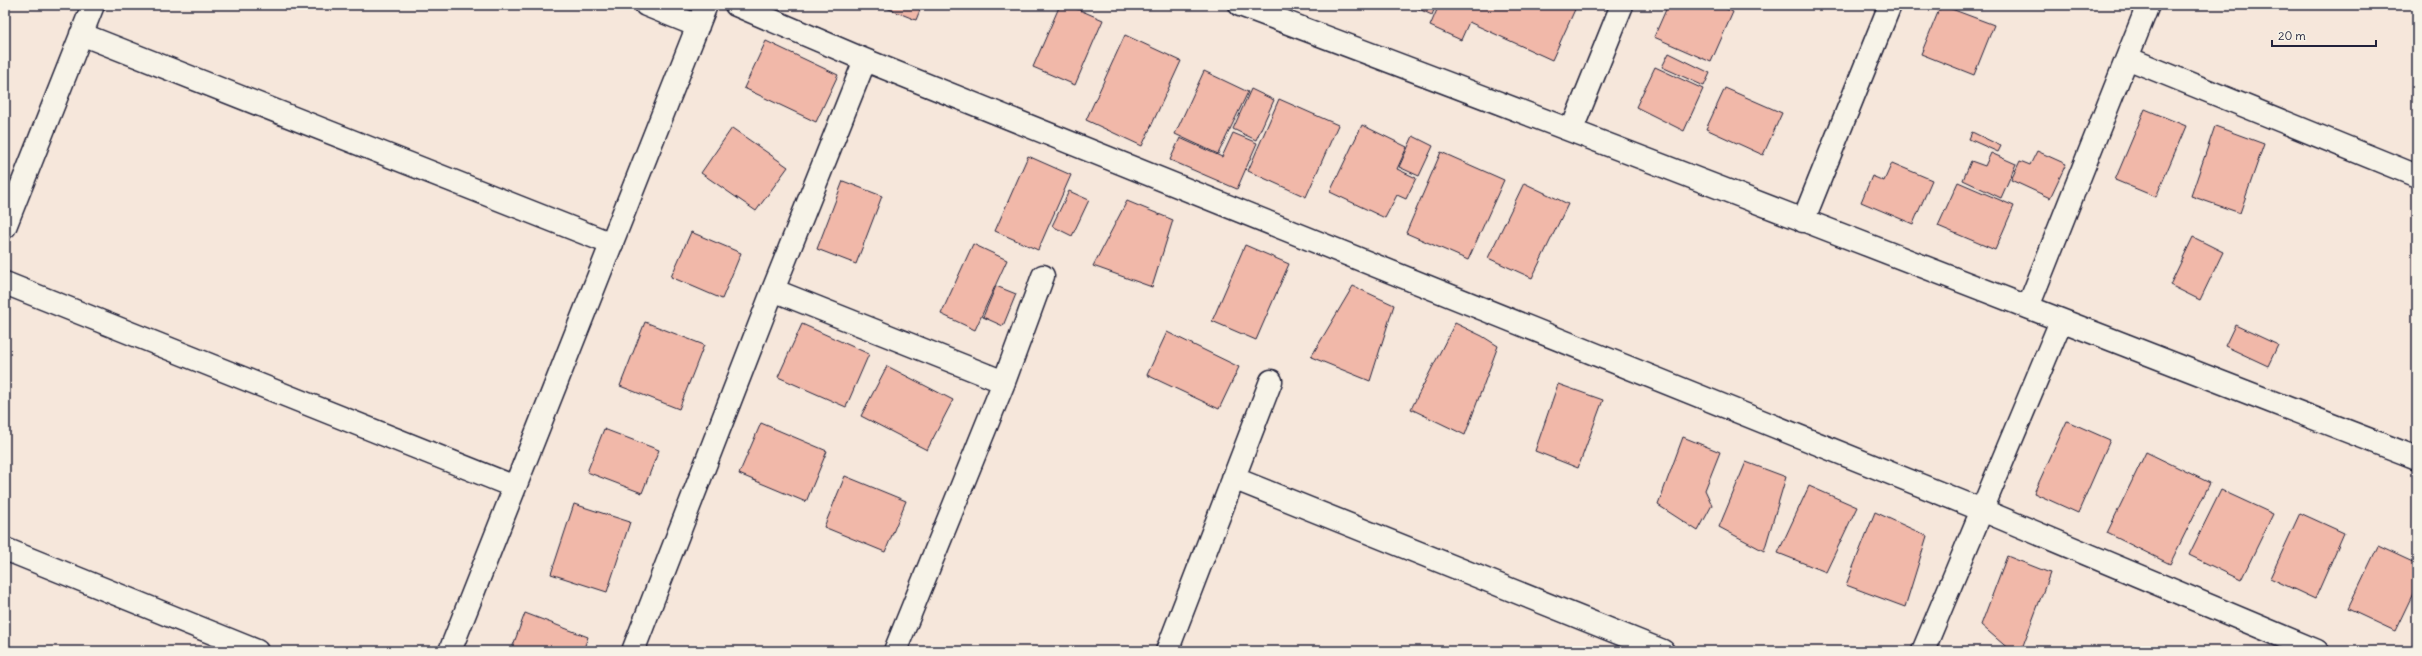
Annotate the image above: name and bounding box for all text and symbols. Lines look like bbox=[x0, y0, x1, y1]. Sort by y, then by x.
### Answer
scale bar bbox=[2272, 22, 2376, 48]
text: 20 m bbox=[2278, 28, 2306, 43]

